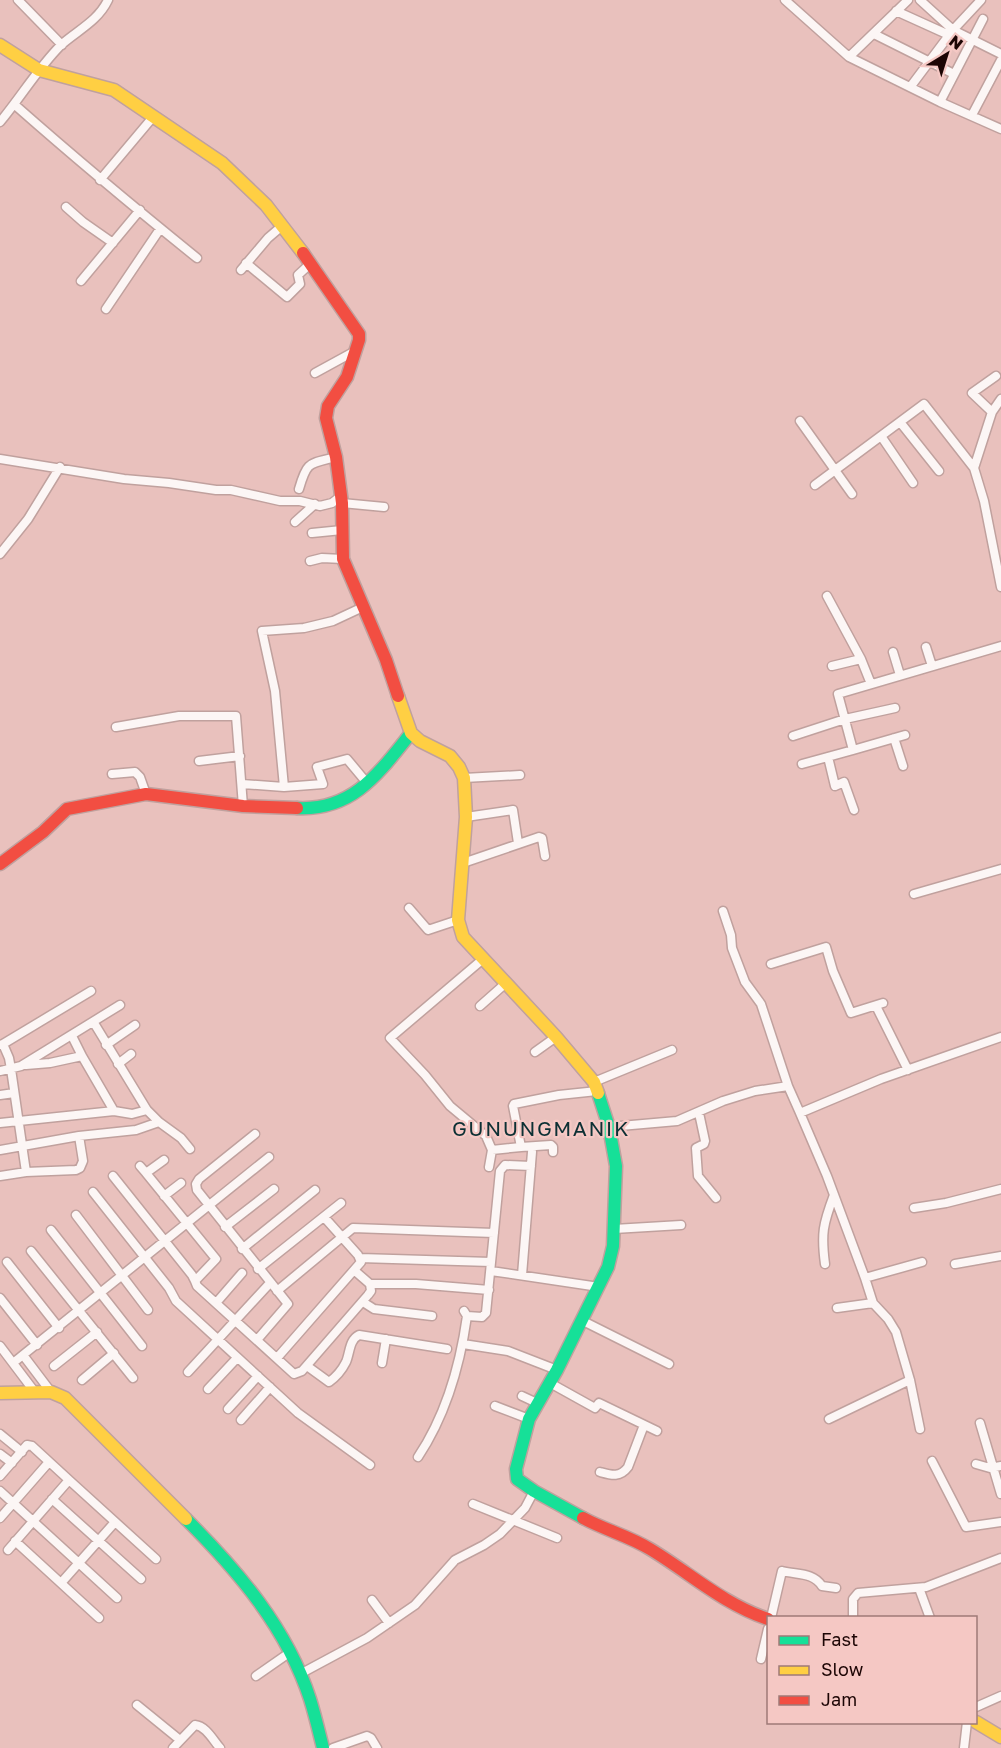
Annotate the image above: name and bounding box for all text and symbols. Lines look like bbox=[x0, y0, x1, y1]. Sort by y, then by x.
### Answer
north arrow bbox=[917, 24, 977, 84]
text: N bbox=[945, 31, 967, 54]
district label: GUNUNGMANIK bbox=[452, 1115, 630, 1141]
legend bbox=[767, 1616, 977, 1724]
text: Fast bbox=[821, 1628, 858, 1650]
text: Slow bbox=[821, 1658, 864, 1680]
text: Jam bbox=[821, 1688, 857, 1710]

